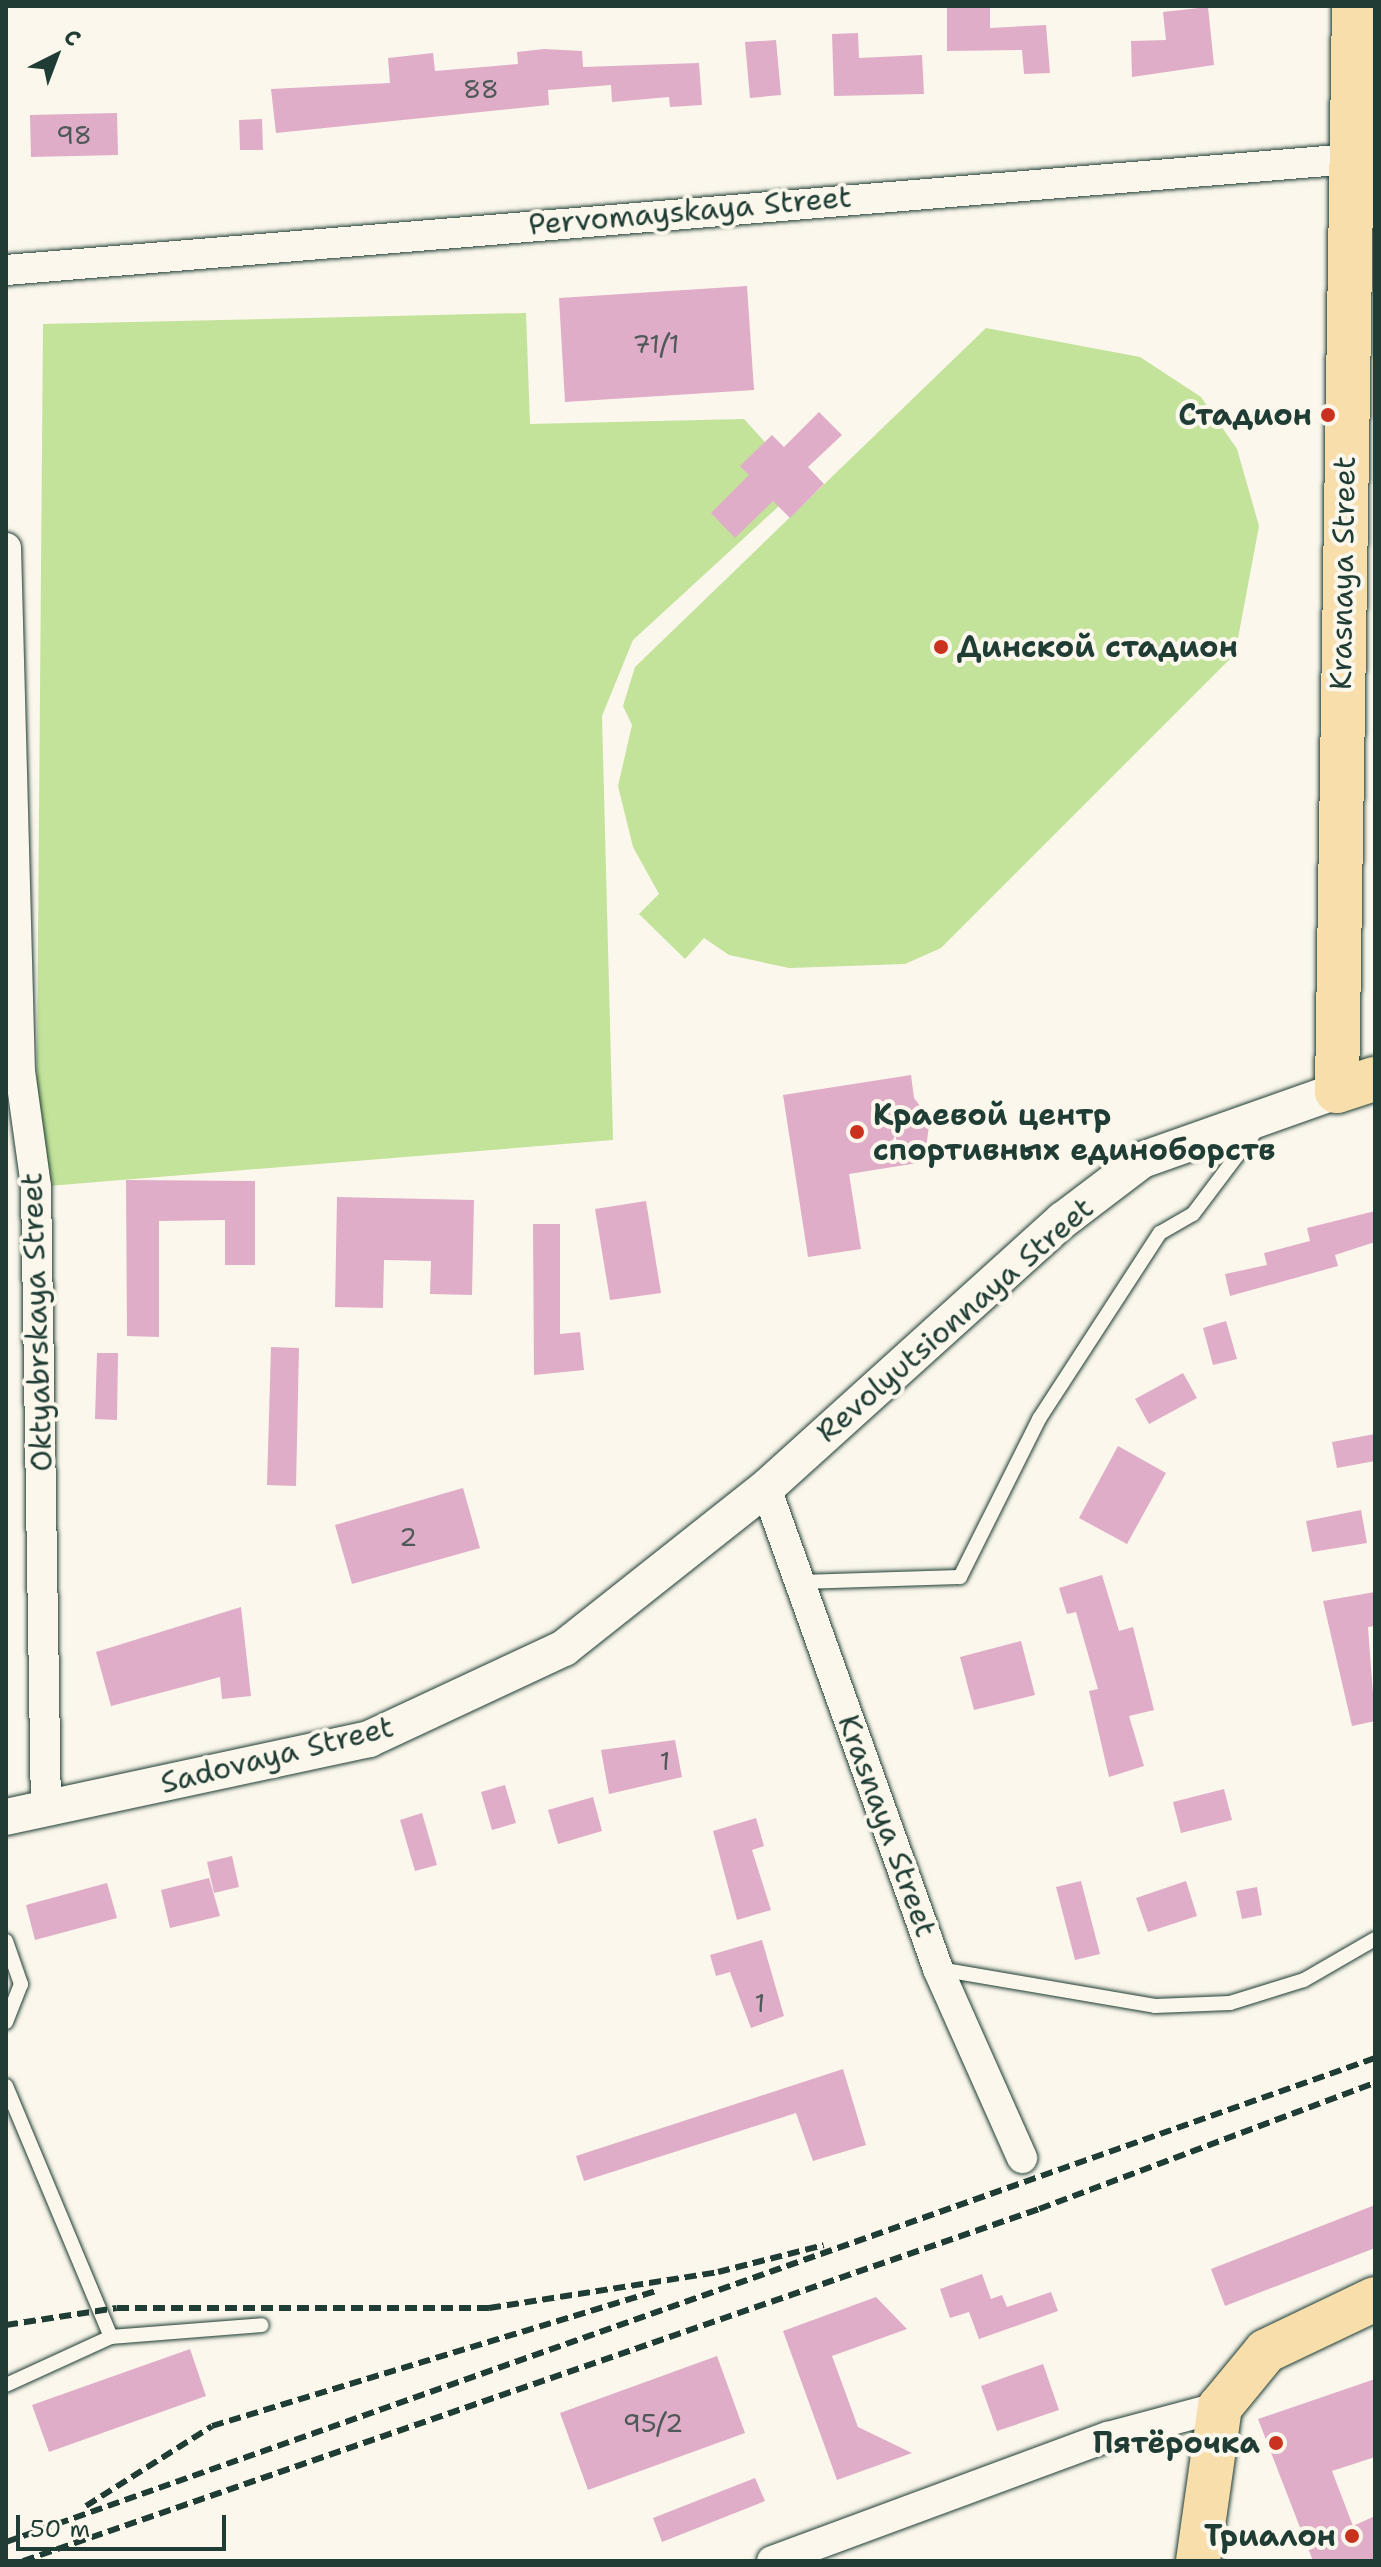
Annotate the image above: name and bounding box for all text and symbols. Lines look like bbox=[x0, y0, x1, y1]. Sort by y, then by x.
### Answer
north arrow bbox=[16, 16, 96, 96]
text: С bbox=[58, 22, 87, 53]
house number: 88 bbox=[463, 73, 499, 105]
house number: 98 bbox=[56, 119, 92, 151]
street label: Pervomayskaya Street bbox=[527, 179, 853, 243]
house number: 71/1 bbox=[632, 328, 680, 360]
place label: Стадион bbox=[1178, 397, 1312, 433]
marker: Стадион bbox=[1319, 406, 1337, 424]
street label: Krasnaya Street bbox=[1323, 456, 1363, 690]
place label: Динской стадион bbox=[957, 629, 1238, 665]
marker: Динской стадион bbox=[932, 638, 950, 656]
place label: Краевой центр спортивных единоборств bbox=[873, 1097, 1275, 1168]
marker: Краевой центр спортивных единоборств bbox=[848, 1123, 866, 1141]
street label: Oktyabrskaya Street bbox=[14, 1172, 60, 1472]
street label: Revolyutsionnaya Street bbox=[809, 1190, 1101, 1450]
house number: 2 bbox=[399, 1521, 417, 1553]
street label: Sadovaya Street bbox=[157, 1709, 397, 1801]
street label: Krasnaya Street bbox=[830, 1710, 944, 1942]
house number: 1 bbox=[660, 1745, 670, 1777]
house number: 1 bbox=[755, 1987, 765, 2019]
house number: 95/2 bbox=[623, 2407, 683, 2439]
place label: Пятёрочка bbox=[1093, 2425, 1260, 2461]
marker: Пятёрочка bbox=[1267, 2434, 1285, 2452]
scale bar bbox=[20, 2499, 230, 2549]
text: 50 m bbox=[30, 2513, 90, 2545]
place label: Триалон bbox=[1204, 2518, 1336, 2554]
marker: Триалон bbox=[1343, 2527, 1361, 2545]

